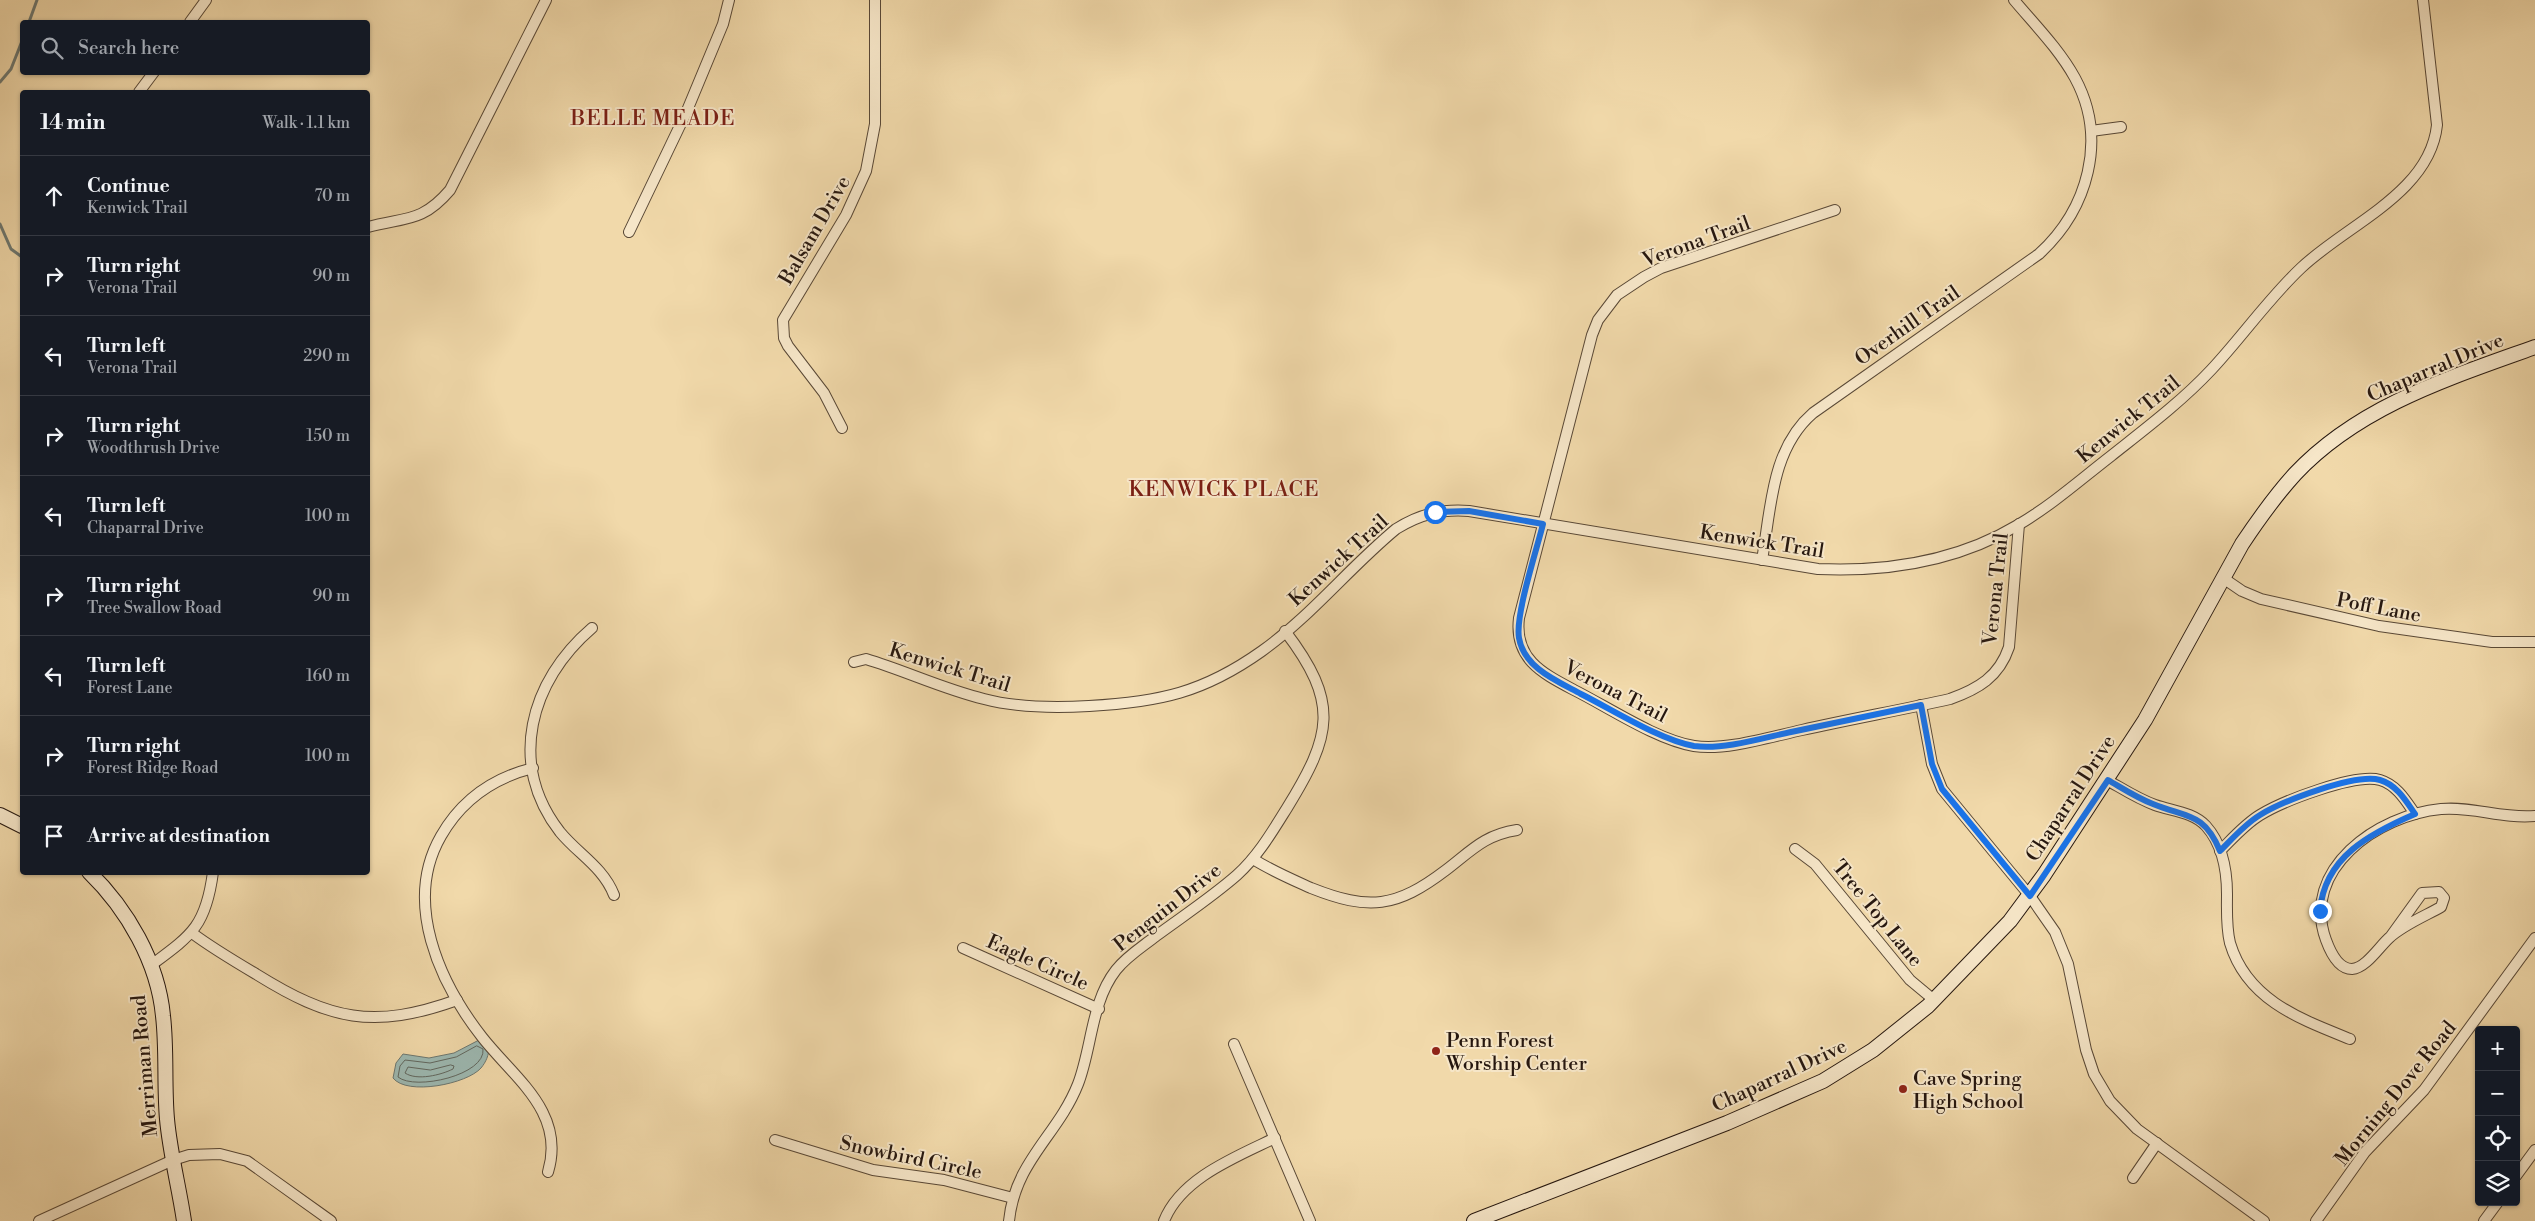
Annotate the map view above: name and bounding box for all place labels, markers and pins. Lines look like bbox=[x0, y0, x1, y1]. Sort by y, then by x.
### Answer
place label: Penn Forest Worship Center bbox=[1445, 1029, 1587, 1077]
marker: Penn Forest Worship Center bbox=[1430, 1045, 1442, 1057]
place label: Cave Spring High School bbox=[1913, 1067, 2024, 1115]
marker: Cave Spring High School bbox=[1897, 1083, 1909, 1095]

